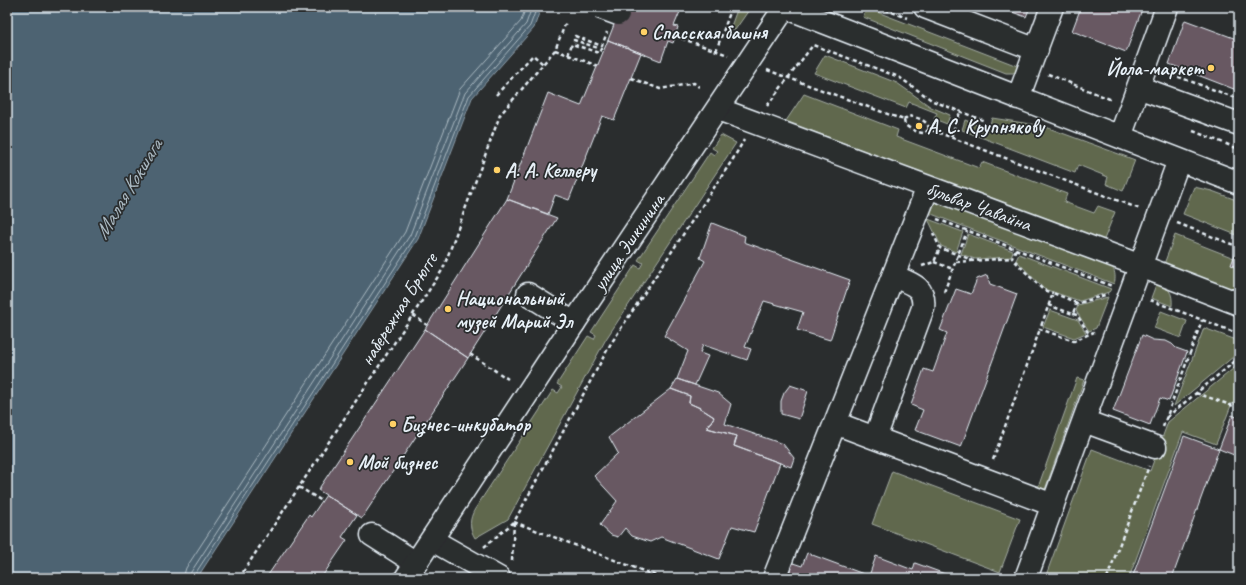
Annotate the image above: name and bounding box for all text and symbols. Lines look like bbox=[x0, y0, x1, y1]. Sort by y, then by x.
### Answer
place label: Спасская башня bbox=[652, 20, 769, 45]
marker: Спасская башня bbox=[639, 27, 649, 37]
place label: Йола-маркет bbox=[1106, 56, 1205, 81]
marker: Йола-маркет bbox=[1206, 63, 1216, 73]
place label: А. С. Крупнякову bbox=[927, 114, 1046, 139]
marker: А. С. Крупнякову bbox=[914, 121, 924, 131]
water label: Малая Кокшага bbox=[88, 132, 169, 244]
place label: А. А. Келлеру bbox=[505, 158, 598, 183]
marker: А. А. Келлеру bbox=[492, 165, 502, 175]
street label: бульвар Чавайна bbox=[923, 176, 1036, 237]
street label: улица Эшкинина bbox=[586, 187, 671, 297]
street label: набережная Брюгге bbox=[354, 247, 444, 370]
place label: Национальный музей Марий Эл bbox=[456, 286, 574, 335]
marker: Национальный музей Марий Эл bbox=[443, 304, 453, 314]
place label: Бизнес-инкубатор bbox=[401, 412, 532, 438]
marker: Бизнес-инкубатор bbox=[388, 419, 398, 429]
place label: Мой бизнес bbox=[358, 450, 439, 476]
marker: Мой бизнес bbox=[345, 457, 355, 467]

